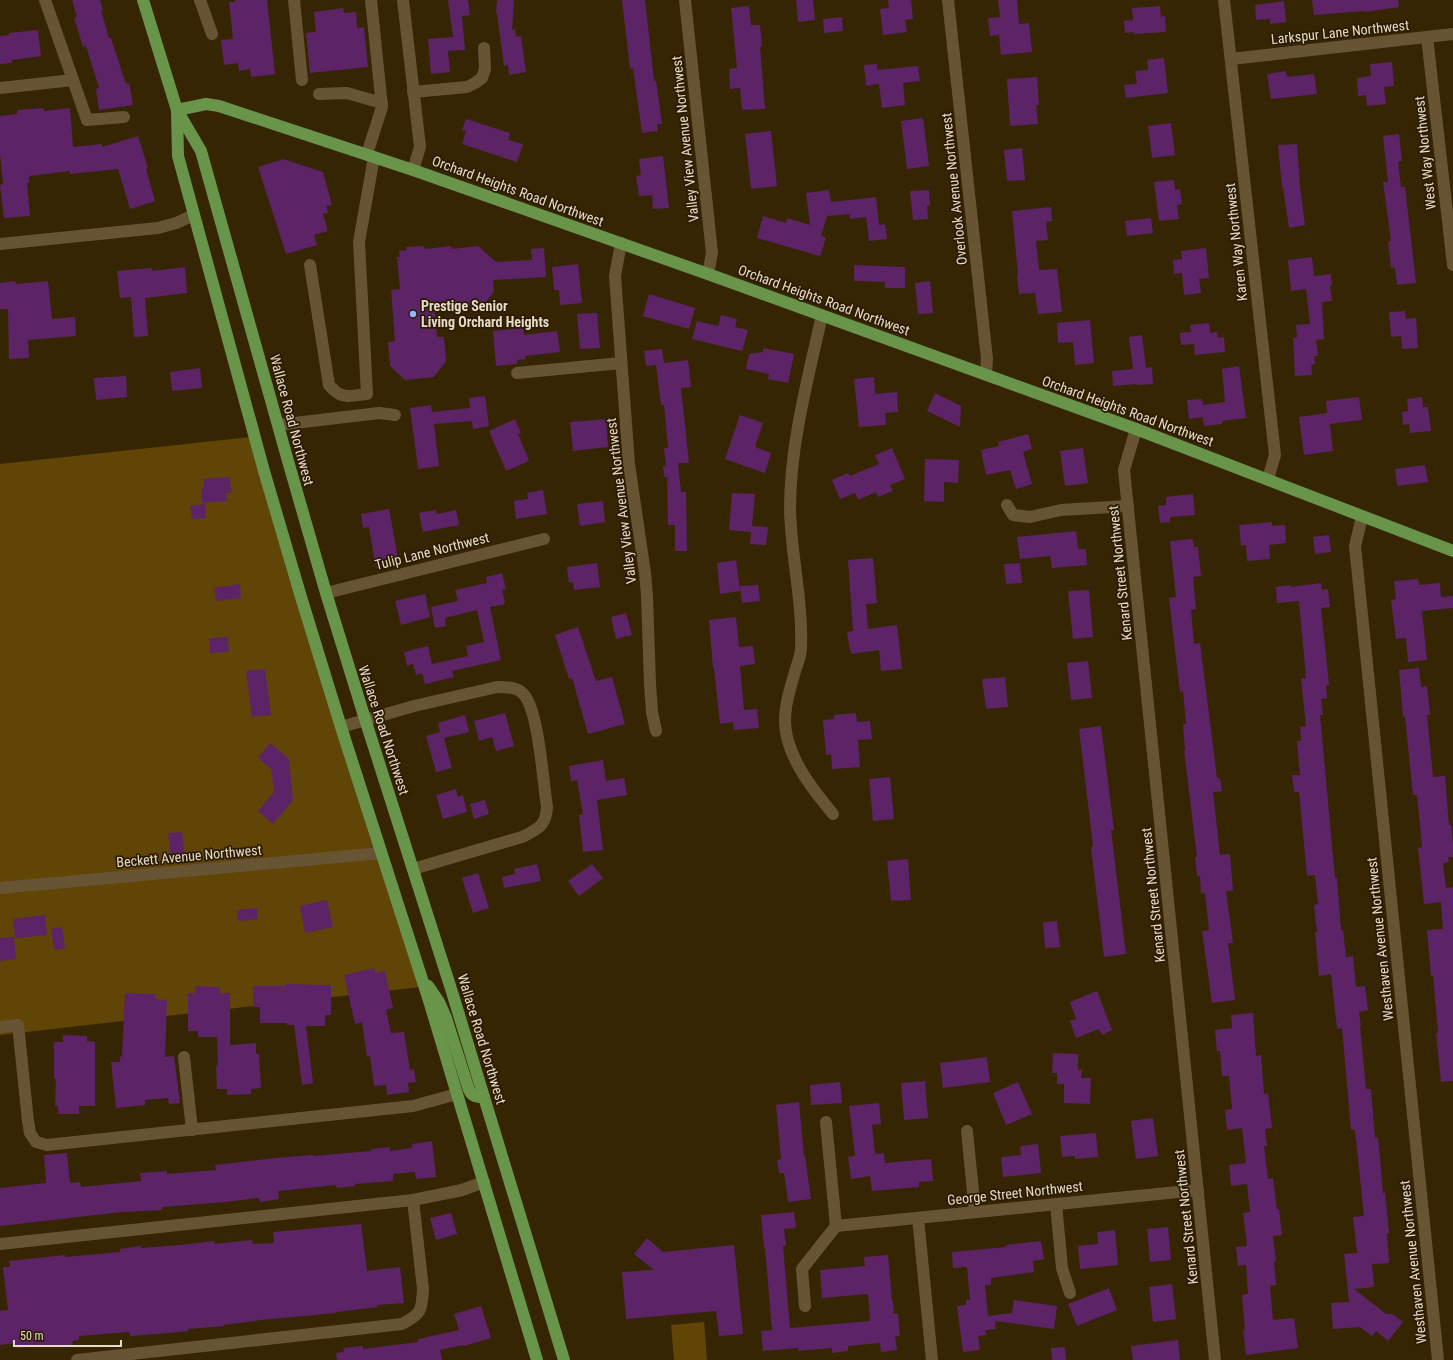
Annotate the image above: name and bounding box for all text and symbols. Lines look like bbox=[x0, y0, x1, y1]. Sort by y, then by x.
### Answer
street label: Larkspur Lane Northwest bbox=[1270, 17, 1410, 47]
street label: Valley View Avenue Northwest bbox=[668, 55, 702, 223]
street label: West Way Northwest bbox=[1411, 95, 1439, 211]
street label: Overlook Avenue Northwest bbox=[938, 112, 970, 266]
street label: Orchard Heights Road Northwest bbox=[430, 152, 606, 230]
street label: Karen Way Northwest bbox=[1222, 182, 1250, 302]
street label: Orchard Heights Road Northwest bbox=[736, 261, 912, 339]
place label: Prestige Senior Living Orchard Heights bbox=[421, 298, 549, 330]
marker: Prestige Senior Living Orchard Heights bbox=[408, 309, 418, 319]
street label: Wallace Road Northwest bbox=[267, 353, 317, 487]
street label: Orchard Heights Road Northwest bbox=[1040, 372, 1216, 450]
street label: Valley View Avenue Northwest bbox=[603, 417, 639, 585]
street label: Kenard Street Northwest bbox=[1105, 505, 1135, 641]
street label: Tulip Lane Northwest bbox=[373, 529, 491, 573]
street label: Wallace Road Northwest bbox=[355, 663, 413, 797]
street label: Kenard Street Northwest bbox=[1138, 827, 1168, 963]
street label: Beckett Avenue Northwest bbox=[116, 842, 262, 870]
street label: Westhaven Avenue Northwest bbox=[1363, 856, 1397, 1022]
street label: Wallace Road Northwest bbox=[455, 972, 509, 1106]
street label: Kenard Street Northwest bbox=[1171, 1149, 1201, 1285]
street label: George Street Northwest bbox=[946, 1178, 1084, 1208]
street label: Westhaven Avenue Northwest bbox=[1396, 1179, 1430, 1345]
scale bar bbox=[14, 1322, 121, 1348]
text: 50 m bbox=[20, 1329, 44, 1343]

